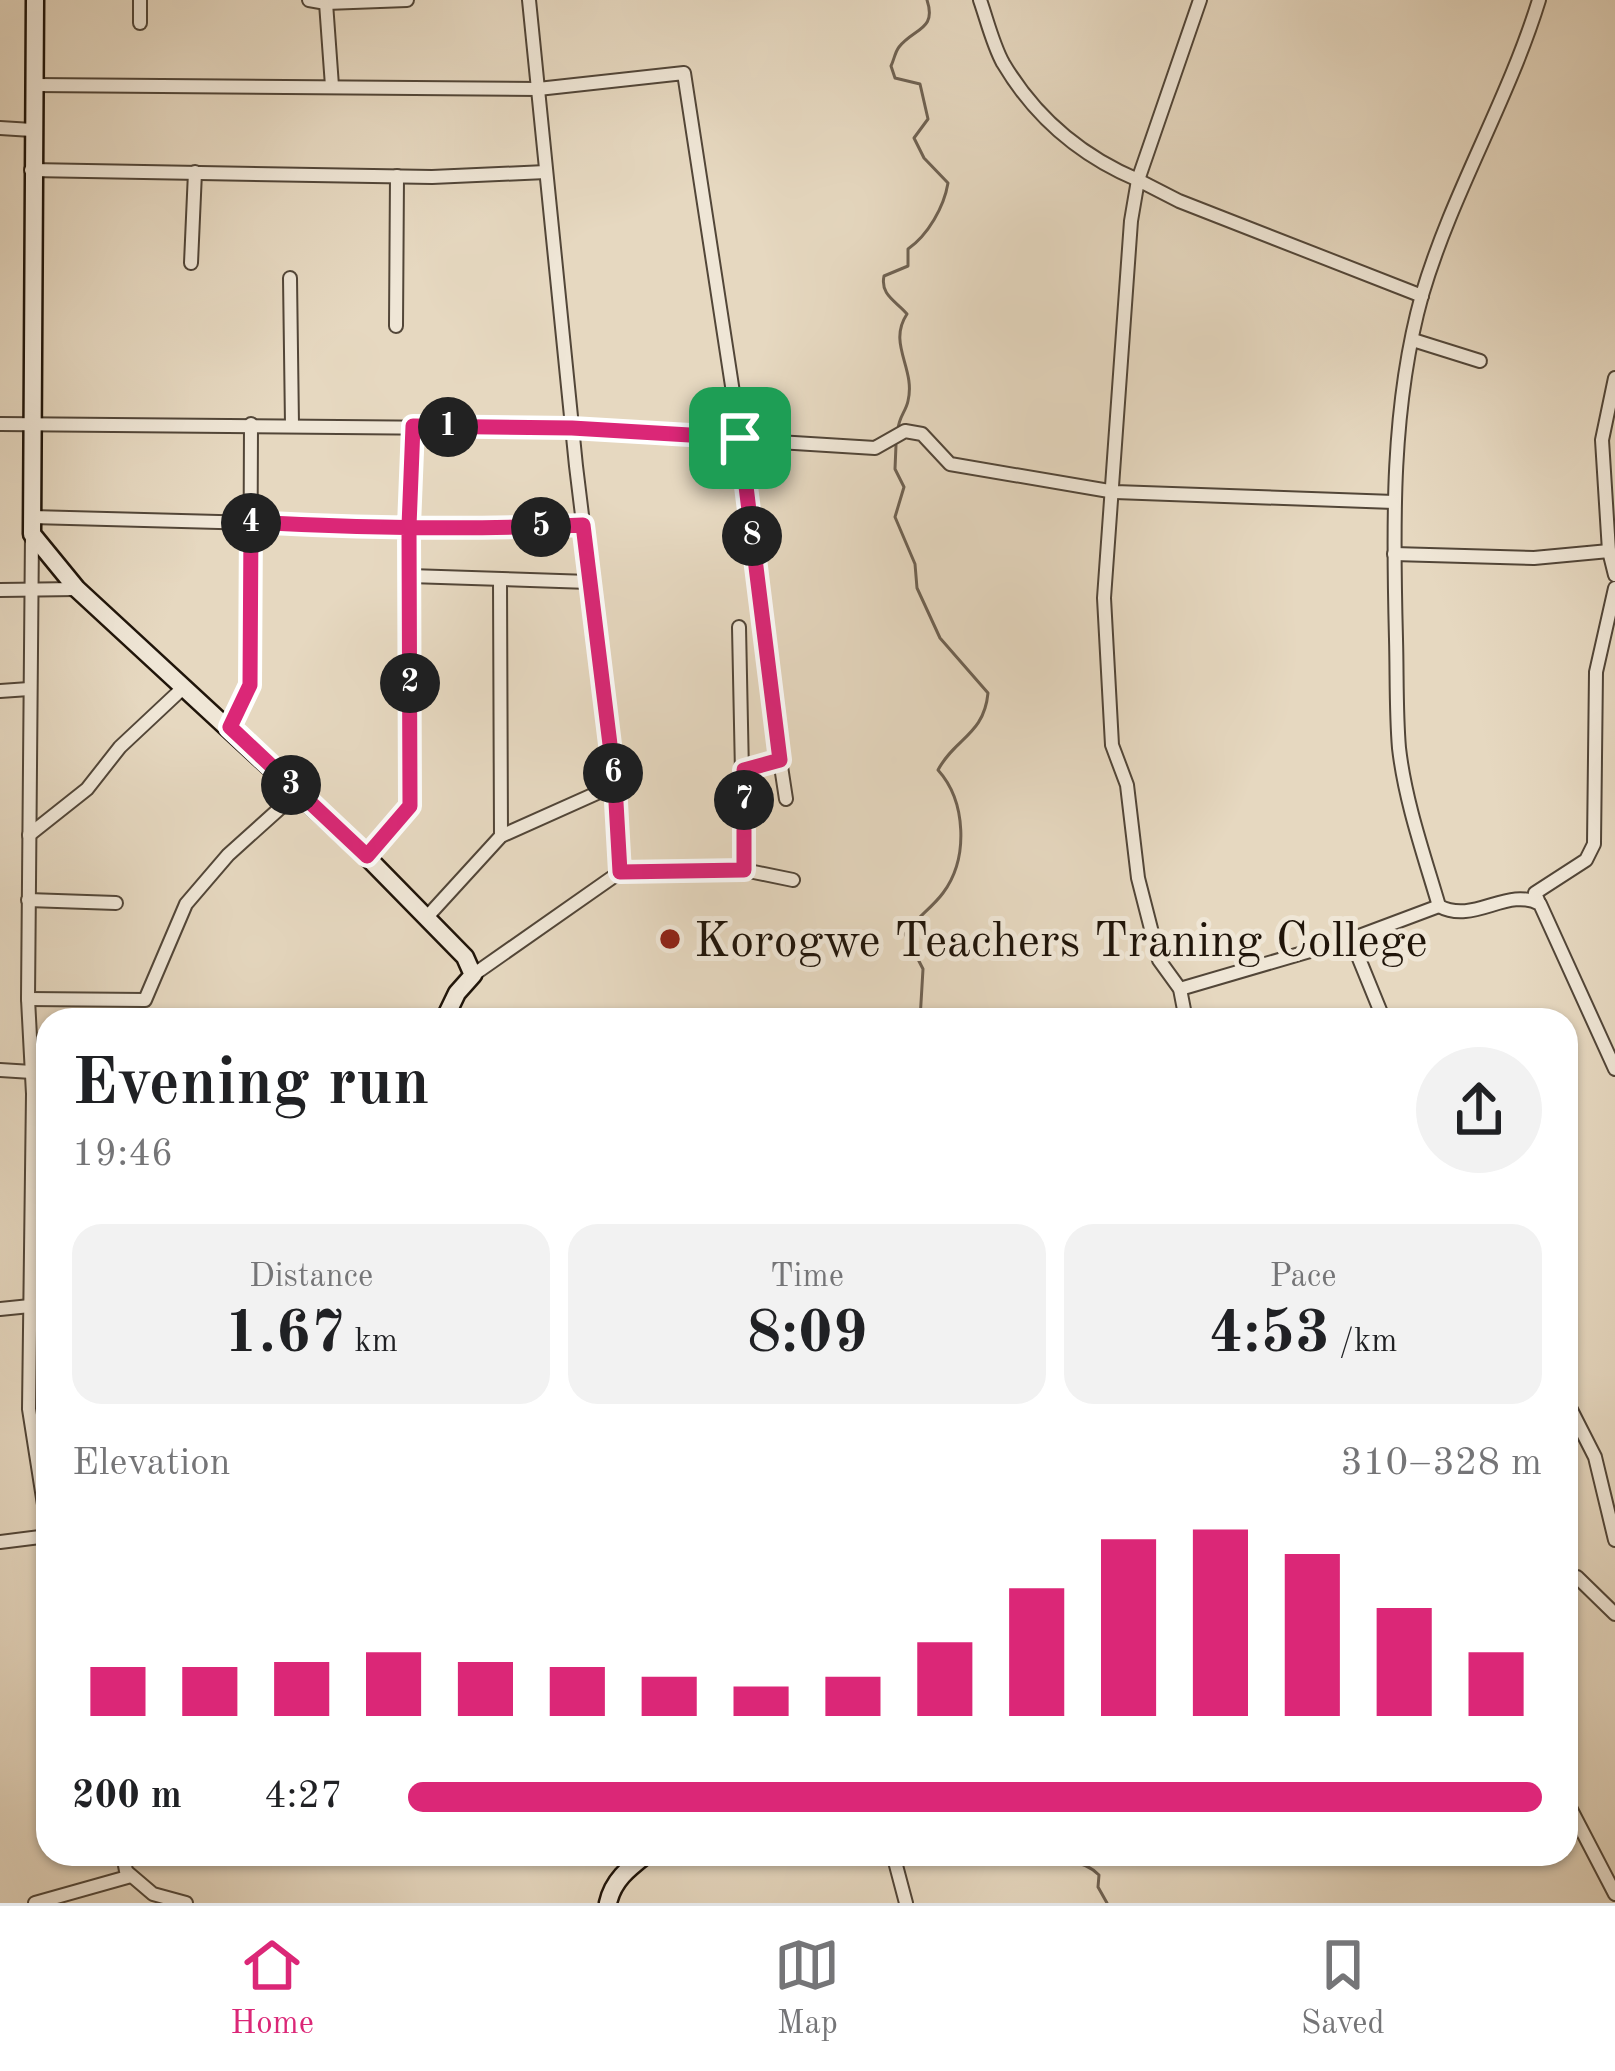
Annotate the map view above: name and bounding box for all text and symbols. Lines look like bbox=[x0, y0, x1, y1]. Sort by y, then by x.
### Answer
pin bbox=[689, 387, 791, 489]
pin: 1 bbox=[418, 397, 478, 457]
icon: arrive bbox=[707, 405, 773, 471]
text: 1 bbox=[438, 410, 458, 443]
pin: 4 bbox=[221, 493, 281, 553]
pin: 5 bbox=[511, 497, 571, 557]
text: 4 bbox=[241, 506, 261, 539]
pin: 8 bbox=[722, 506, 782, 566]
text: 5 bbox=[531, 510, 551, 543]
text: 8 bbox=[742, 519, 762, 552]
pin: 2 bbox=[380, 653, 440, 713]
text: 2 bbox=[400, 666, 420, 699]
pin: 6 bbox=[583, 743, 643, 803]
pin: 3 bbox=[261, 755, 321, 815]
text: 6 bbox=[603, 756, 623, 789]
text: 3 bbox=[281, 768, 301, 801]
pin: 7 bbox=[714, 770, 774, 830]
text: 7 bbox=[734, 783, 754, 816]
place label: Korogwe Teachers Traning College bbox=[694, 919, 1428, 967]
marker: Korogwe Teachers Traning College bbox=[657, 926, 683, 952]
button: share bbox=[1416, 1047, 1542, 1173]
text: Evening run bbox=[72, 1053, 430, 1119]
text: 19:46 bbox=[72, 1135, 173, 1174]
text: Distance bbox=[249, 1261, 373, 1294]
text: Time bbox=[770, 1261, 844, 1294]
text: Pace bbox=[1270, 1261, 1336, 1294]
text: 1.67 bbox=[224, 1305, 345, 1365]
text: 8:09 bbox=[746, 1305, 868, 1365]
text: 4:53 bbox=[1209, 1305, 1330, 1365]
text: km bbox=[345, 1326, 398, 1359]
text: /km bbox=[1330, 1326, 1397, 1359]
text: Elevation bbox=[72, 1444, 231, 1483]
text: 310–328 m bbox=[1340, 1444, 1542, 1483]
text: 200 m bbox=[72, 1777, 182, 1816]
text: 4:27 bbox=[264, 1777, 343, 1816]
tab: Home bbox=[230, 1932, 314, 2045]
tab: Map bbox=[774, 1932, 840, 2045]
tab: Saved bbox=[1301, 1932, 1385, 2045]

